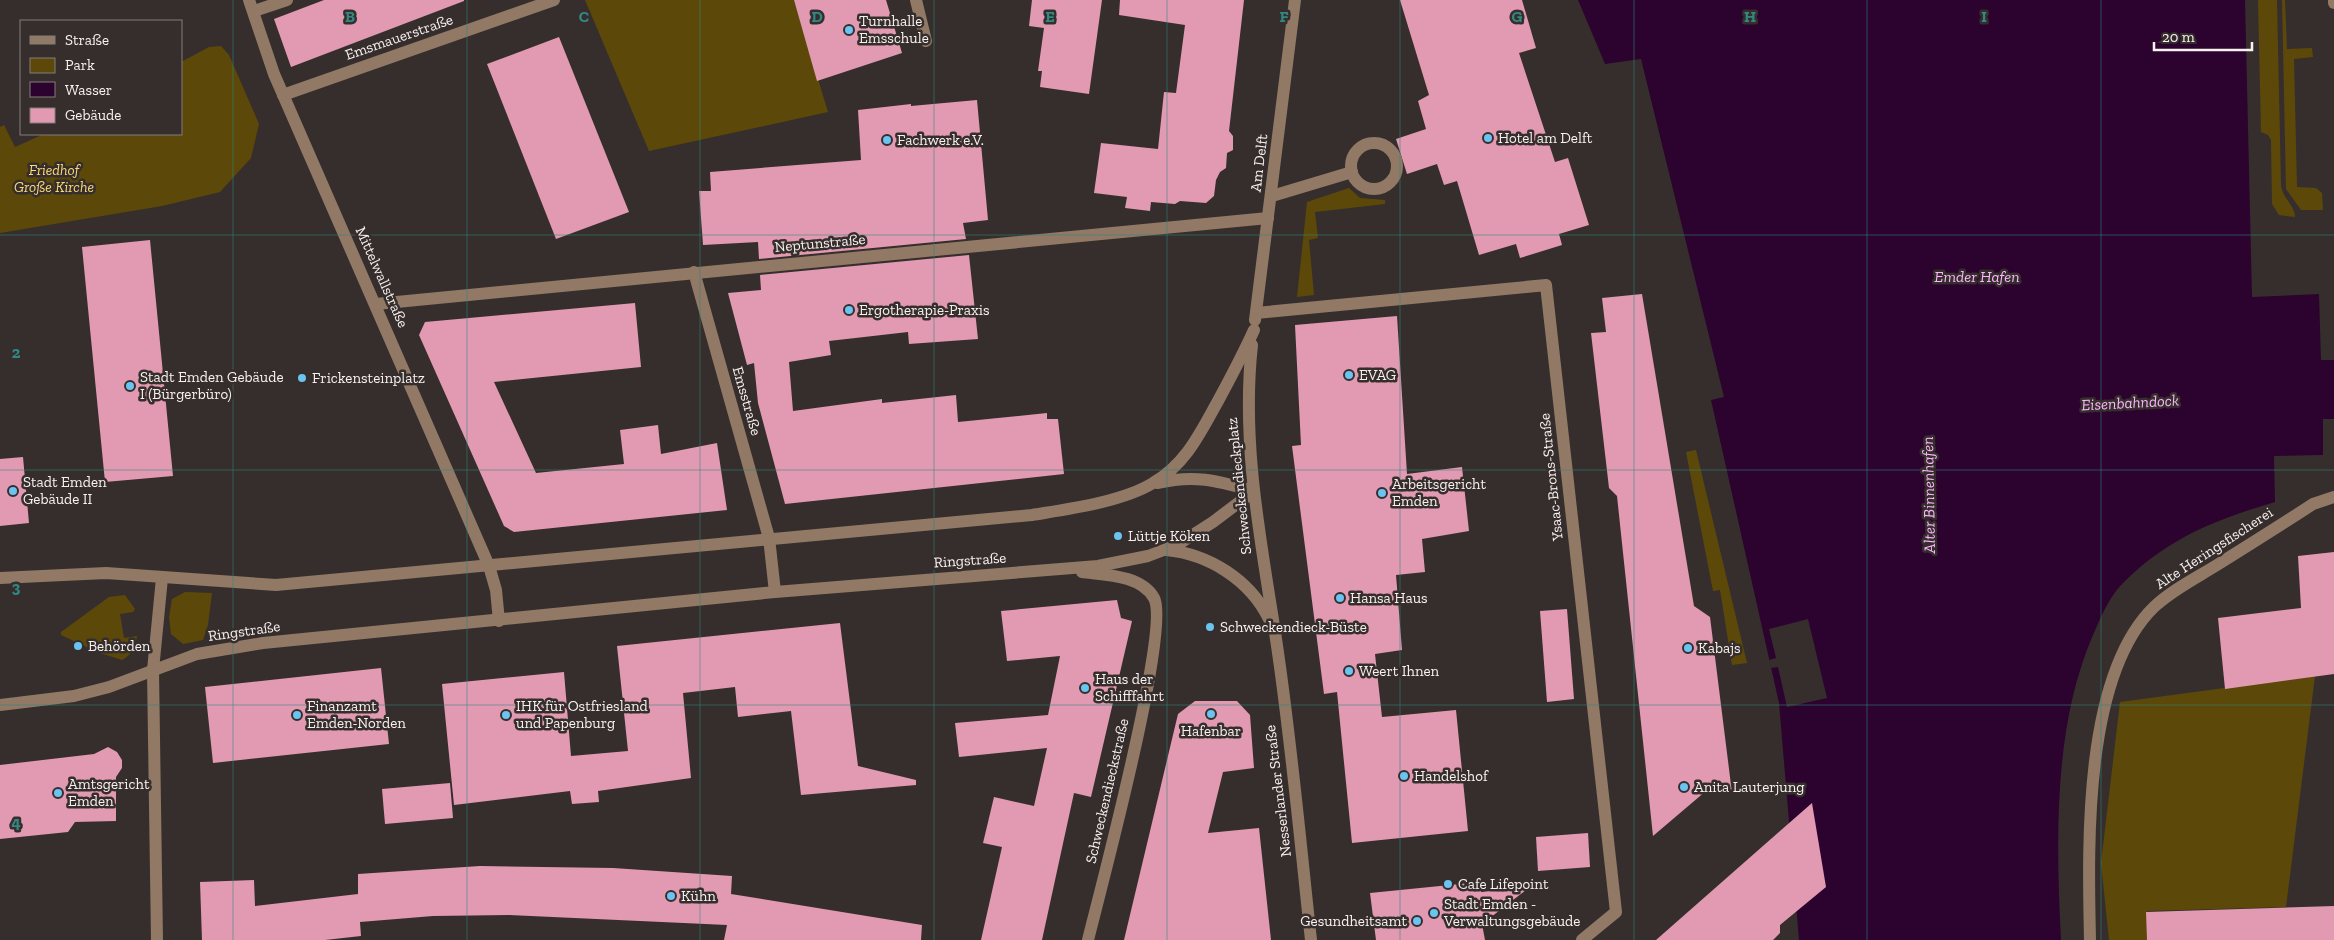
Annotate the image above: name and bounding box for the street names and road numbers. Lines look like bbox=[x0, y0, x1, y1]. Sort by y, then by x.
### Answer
street label: Emsmauerstraße bbox=[343, 10, 455, 64]
street label: Am Delft bbox=[1247, 133, 1272, 193]
street label: Mittelwallstraße bbox=[352, 224, 412, 330]
street label: Neptunstraße bbox=[774, 230, 866, 256]
street label: Emsstraße bbox=[729, 364, 765, 438]
street label: Ysaac-Brons-Straße bbox=[1535, 412, 1567, 543]
street label: Schweckendieckplatz bbox=[1223, 417, 1255, 555]
street label: Alte Heringsfischerei bbox=[2152, 503, 2276, 593]
street label: Ringstraße bbox=[933, 548, 1007, 572]
street label: Ringstraße bbox=[207, 617, 281, 645]
street label: Schweckendieckstraße bbox=[1082, 717, 1132, 865]
street label: Nesserlander Straße bbox=[1261, 724, 1295, 858]

